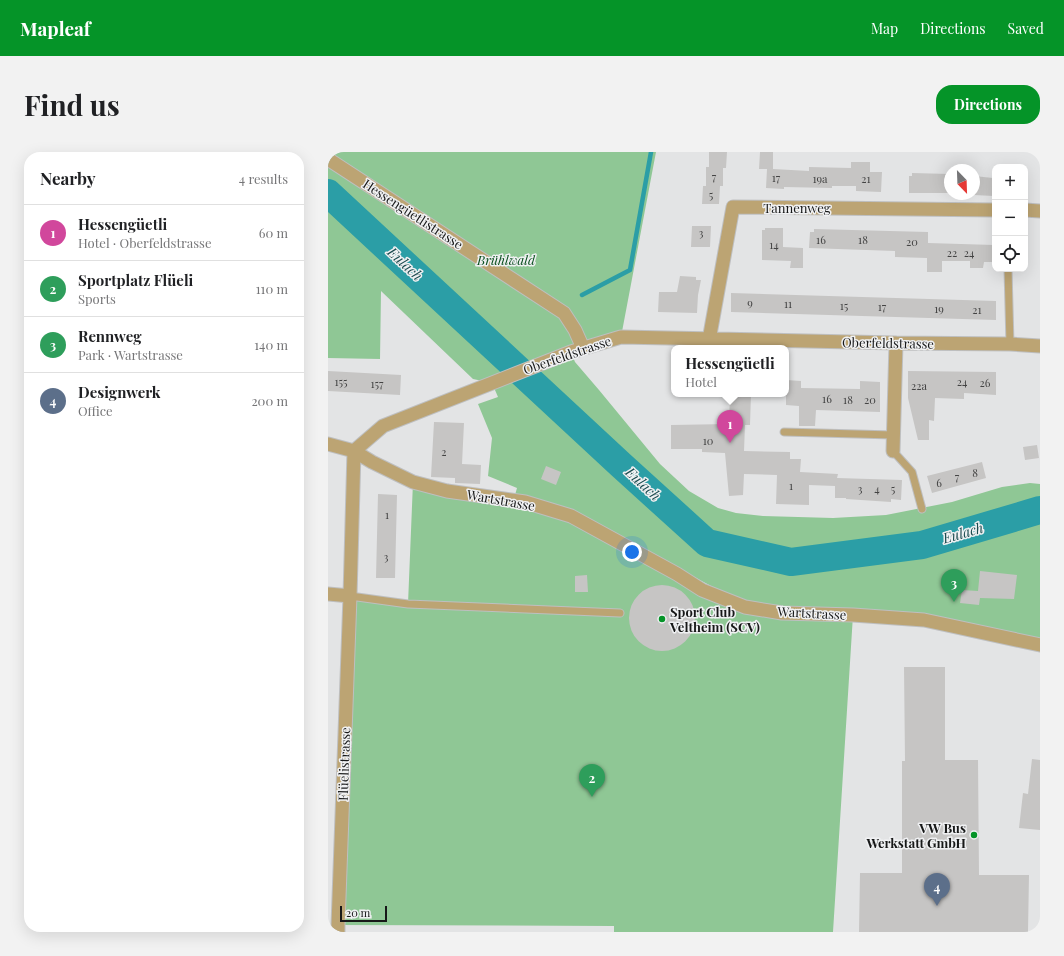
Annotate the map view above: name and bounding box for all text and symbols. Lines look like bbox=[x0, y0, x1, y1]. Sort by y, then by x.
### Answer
text: Mapleaf bbox=[20, 15, 91, 41]
text: Map bbox=[871, 19, 898, 38]
text: Directions bbox=[920, 19, 986, 38]
text: Saved bbox=[1008, 19, 1044, 38]
button: Directions bbox=[936, 85, 1040, 124]
text: Find us bbox=[24, 86, 120, 123]
north arrow bbox=[944, 164, 980, 200]
map controls bbox=[992, 164, 1028, 272]
button: + bbox=[992, 164, 1028, 200]
text: Nearby bbox=[40, 167, 95, 189]
house number: 7 bbox=[712, 169, 717, 184]
text: 4 results bbox=[239, 170, 288, 187]
house number: 17 bbox=[772, 170, 781, 185]
house number: 19a bbox=[812, 171, 828, 186]
house number: 21 bbox=[861, 171, 871, 186]
street label: Hessengüetlistrasse bbox=[360, 175, 467, 253]
house number: 5 bbox=[709, 187, 714, 202]
street label: Tannenweg bbox=[763, 199, 831, 216]
button: − bbox=[992, 200, 1028, 236]
text: Hessengüetli bbox=[78, 214, 167, 234]
text: 1 bbox=[51, 224, 55, 241]
text: 60 m bbox=[259, 224, 288, 241]
house number: 3 bbox=[699, 225, 704, 240]
house number: 16 bbox=[816, 232, 826, 247]
house number: 18 bbox=[858, 232, 868, 247]
text: Hotel · Oberfeldstrasse bbox=[78, 234, 211, 251]
house number: 20 bbox=[906, 234, 918, 249]
button: locate bbox=[992, 236, 1028, 272]
house number: 14 bbox=[769, 237, 779, 252]
water label: Eulach bbox=[383, 242, 427, 285]
house number: 22 bbox=[947, 245, 957, 260]
house number: 24 bbox=[964, 245, 975, 260]
park label: Brühlwald bbox=[476, 251, 536, 268]
text: Sportplatz Flüeli bbox=[78, 270, 193, 290]
text: 2 bbox=[50, 280, 56, 297]
text: 110 m bbox=[256, 280, 288, 297]
text: Sports bbox=[78, 290, 116, 307]
house number: 9 bbox=[747, 295, 753, 310]
house number: 11 bbox=[784, 296, 792, 311]
house number: 15 bbox=[840, 298, 849, 313]
house number: 17 bbox=[878, 299, 887, 314]
house number: 19 bbox=[934, 301, 944, 316]
house number: 21 bbox=[972, 302, 982, 317]
text: Rennweg bbox=[78, 326, 142, 346]
street label: Oberfeldstrasse bbox=[521, 331, 613, 378]
street label: Oberfeldstrasse bbox=[842, 333, 935, 352]
text: 3 bbox=[50, 336, 56, 353]
text: 140 m bbox=[254, 336, 288, 353]
popup bbox=[671, 345, 789, 397]
text: Park · Wartstrasse bbox=[78, 346, 183, 363]
text: Hessengüetli bbox=[685, 353, 775, 373]
text: Hotel bbox=[685, 373, 717, 390]
house number: 155 bbox=[334, 374, 348, 389]
house number: 24 bbox=[957, 374, 968, 389]
house number: 26 bbox=[980, 375, 991, 390]
house number: 157 bbox=[371, 376, 384, 391]
house number: 22a bbox=[911, 378, 928, 393]
text: Designwerk bbox=[78, 382, 161, 402]
house number: 16 bbox=[822, 391, 832, 406]
text: 4 bbox=[50, 392, 56, 409]
text: 200 m bbox=[251, 392, 288, 409]
house number: 18 bbox=[843, 392, 853, 407]
house number: 20 bbox=[864, 392, 876, 407]
text: Office bbox=[78, 402, 113, 419]
pin: 1 bbox=[717, 410, 743, 443]
house number: 10 bbox=[703, 433, 714, 448]
house number: 2 bbox=[441, 444, 447, 459]
water label: Eulach bbox=[621, 462, 665, 505]
house number: 8 bbox=[972, 465, 978, 480]
house number: 7 bbox=[955, 469, 960, 484]
house number: 6 bbox=[936, 475, 942, 490]
house number: 1 bbox=[789, 478, 793, 493]
house number: 3 bbox=[858, 481, 863, 496]
house number: 4 bbox=[874, 481, 880, 496]
house number: 5 bbox=[891, 481, 896, 496]
street label: Wartstrasse bbox=[465, 485, 537, 514]
house number: 1 bbox=[385, 507, 389, 522]
water label: Eulach bbox=[939, 518, 985, 548]
your location bbox=[622, 542, 642, 562]
house number: 3 bbox=[384, 549, 389, 564]
pin: 3 bbox=[941, 569, 967, 602]
street label: Wartstrasse bbox=[776, 602, 847, 623]
place label: Sport Club Veltheim (SCV) bbox=[669, 603, 760, 635]
marker: Sport Club Veltheim (SCV) bbox=[657, 614, 667, 624]
street label: Flüelistrasse bbox=[334, 727, 353, 801]
pin: 2 bbox=[579, 764, 605, 797]
place label: VW Bus Werkstatt GmbH bbox=[865, 819, 966, 851]
marker: VW Bus Werkstatt GmbH bbox=[969, 830, 979, 840]
pin: 4 bbox=[924, 873, 950, 906]
scale bar bbox=[340, 904, 387, 923]
text: 20 m bbox=[346, 905, 370, 920]

